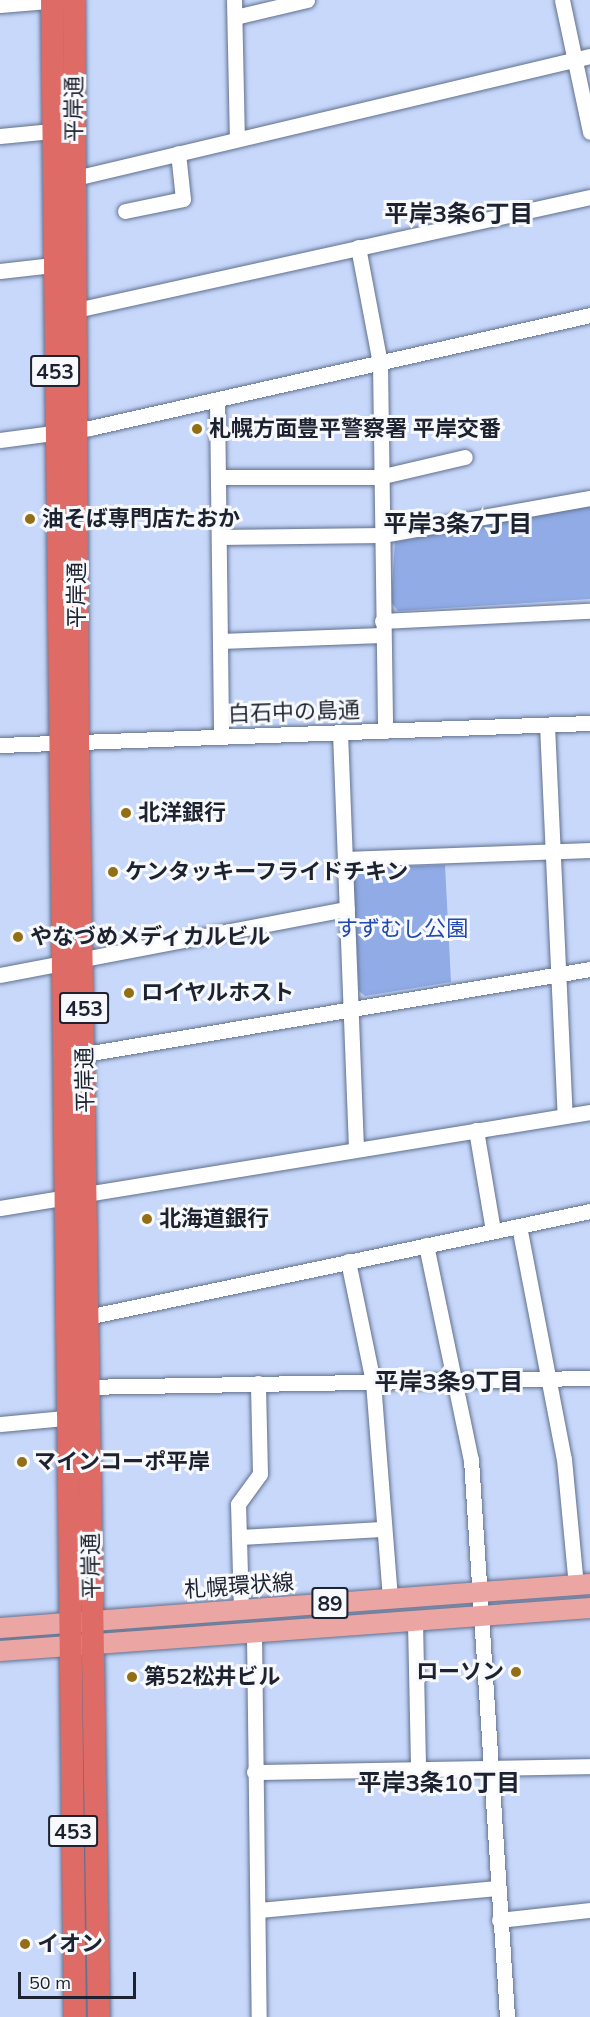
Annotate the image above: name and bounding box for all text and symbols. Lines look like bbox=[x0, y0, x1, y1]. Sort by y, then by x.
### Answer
street label: 平岸通 bbox=[61, 76, 87, 142]
district label: 平岸3条6丁目 bbox=[385, 200, 533, 228]
road number: 453 bbox=[29, 353, 80, 389]
place label: 札幌方面豊平警察署 平岸交番 bbox=[209, 416, 501, 442]
marker: 札幌方面豊平警察署 平岸交番 bbox=[190, 422, 204, 436]
place label: 油そば専門店たおか bbox=[42, 506, 240, 532]
district label: 平岸3条7丁目 bbox=[384, 510, 532, 538]
marker: 油そば専門店たおか bbox=[23, 512, 37, 526]
street label: 平岸通 bbox=[64, 562, 90, 628]
street label: 白石中の島通 bbox=[228, 697, 360, 727]
place label: 北洋銀行 bbox=[138, 800, 226, 826]
marker: 北洋銀行 bbox=[119, 806, 133, 820]
place label: ケンタッキーフライドチキン bbox=[125, 859, 411, 885]
marker: ケンタッキーフライドチキン bbox=[106, 865, 120, 879]
park label: すずむし公園 bbox=[336, 916, 468, 942]
place label: やなづめメディカルビル bbox=[30, 924, 272, 950]
marker: やなづめメディカルビル bbox=[11, 930, 25, 944]
place label: ロイヤルホスト bbox=[141, 980, 295, 1006]
marker: ロイヤルホスト bbox=[122, 986, 136, 1000]
road number: 453 bbox=[58, 990, 110, 1026]
street label: 平岸通 bbox=[71, 1047, 99, 1113]
place label: 北海道銀行 bbox=[159, 1206, 269, 1232]
marker: 北海道銀行 bbox=[140, 1212, 154, 1226]
district label: 平岸3条9丁目 bbox=[375, 1368, 523, 1396]
place label: マインコーポ平岸 bbox=[34, 1449, 210, 1475]
marker: マインコーポ平岸 bbox=[15, 1455, 29, 1469]
street label: 平岸通 bbox=[77, 1533, 105, 1599]
street label: 札幌環状線 bbox=[183, 1569, 295, 1603]
road number: 89 bbox=[310, 1585, 350, 1621]
place label: ローソン bbox=[416, 1659, 504, 1685]
place label: 第52松井ビル bbox=[144, 1664, 280, 1690]
marker: ローソン bbox=[509, 1665, 523, 1679]
marker: 第52松井ビル bbox=[125, 1670, 139, 1684]
district label: 平岸3条10丁目 bbox=[357, 1769, 521, 1797]
road number: 453 bbox=[48, 1813, 98, 1849]
place label: イオン bbox=[37, 1931, 103, 1957]
marker: イオン bbox=[18, 1937, 32, 1951]
scale bar bbox=[21, 1960, 140, 1998]
text: 50 m bbox=[29, 1971, 71, 1994]

